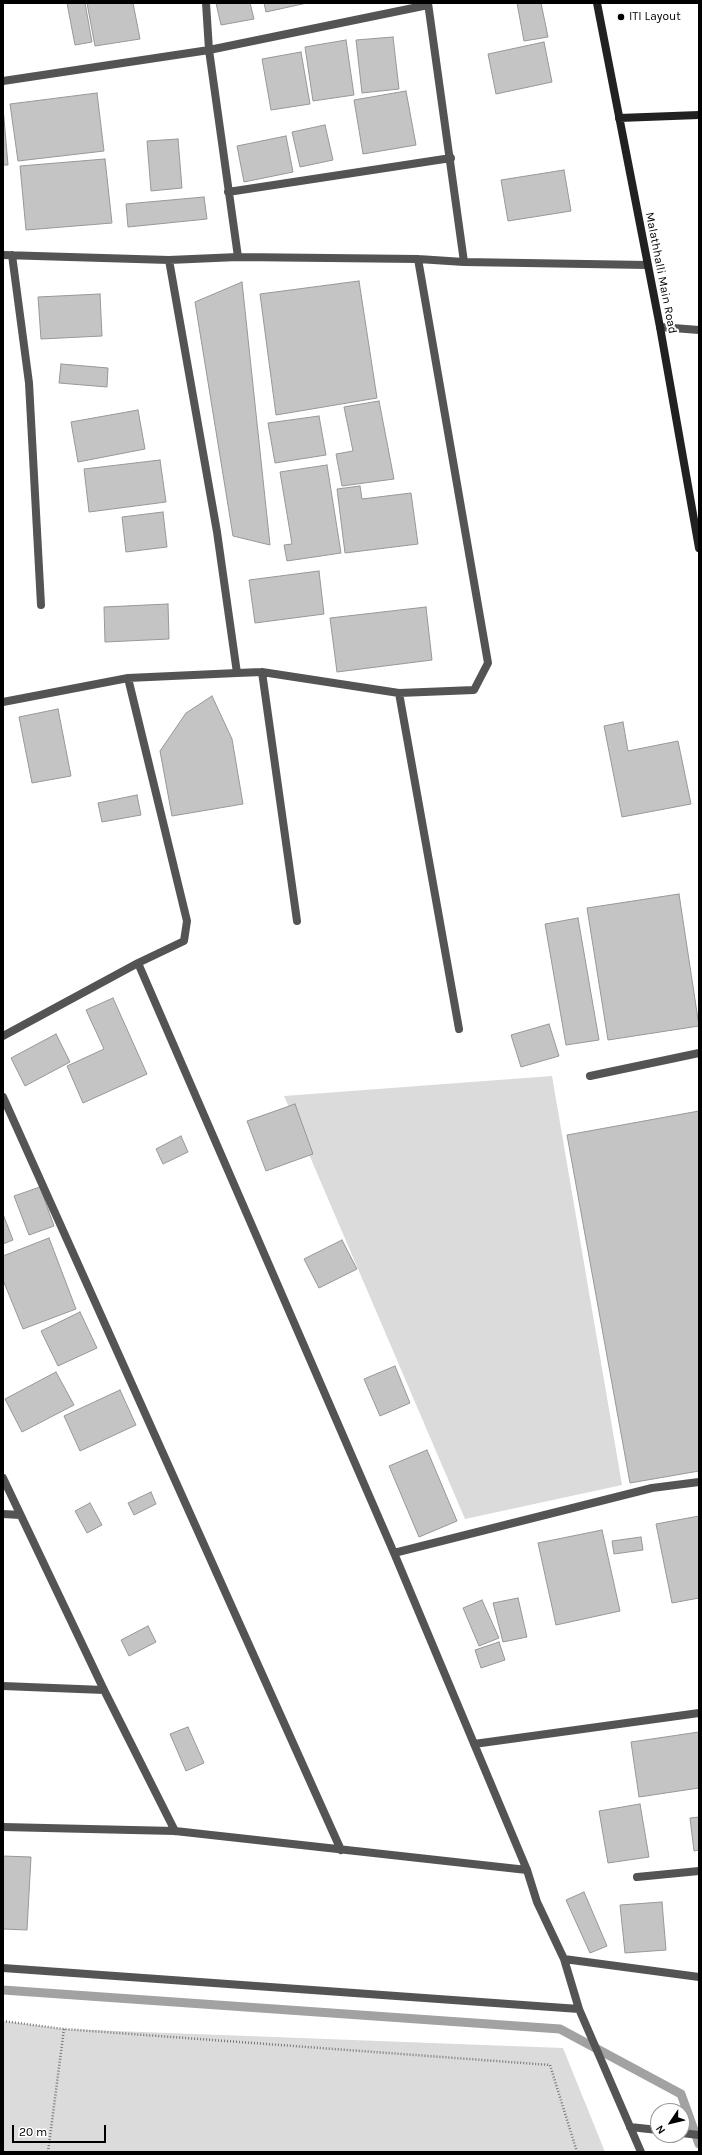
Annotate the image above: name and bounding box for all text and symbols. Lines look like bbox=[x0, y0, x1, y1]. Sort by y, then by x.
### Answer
place label: ITI Layout bbox=[629, 10, 681, 24]
marker: ITI Layout bbox=[616, 12, 626, 22]
street label: Malathhalli Main Road bbox=[642, 211, 680, 335]
north arrow bbox=[650, 2103, 690, 2143]
scale bar bbox=[14, 2117, 108, 2143]
text: N bbox=[653, 2123, 668, 2137]
text: 20 m bbox=[19, 2125, 47, 2139]

